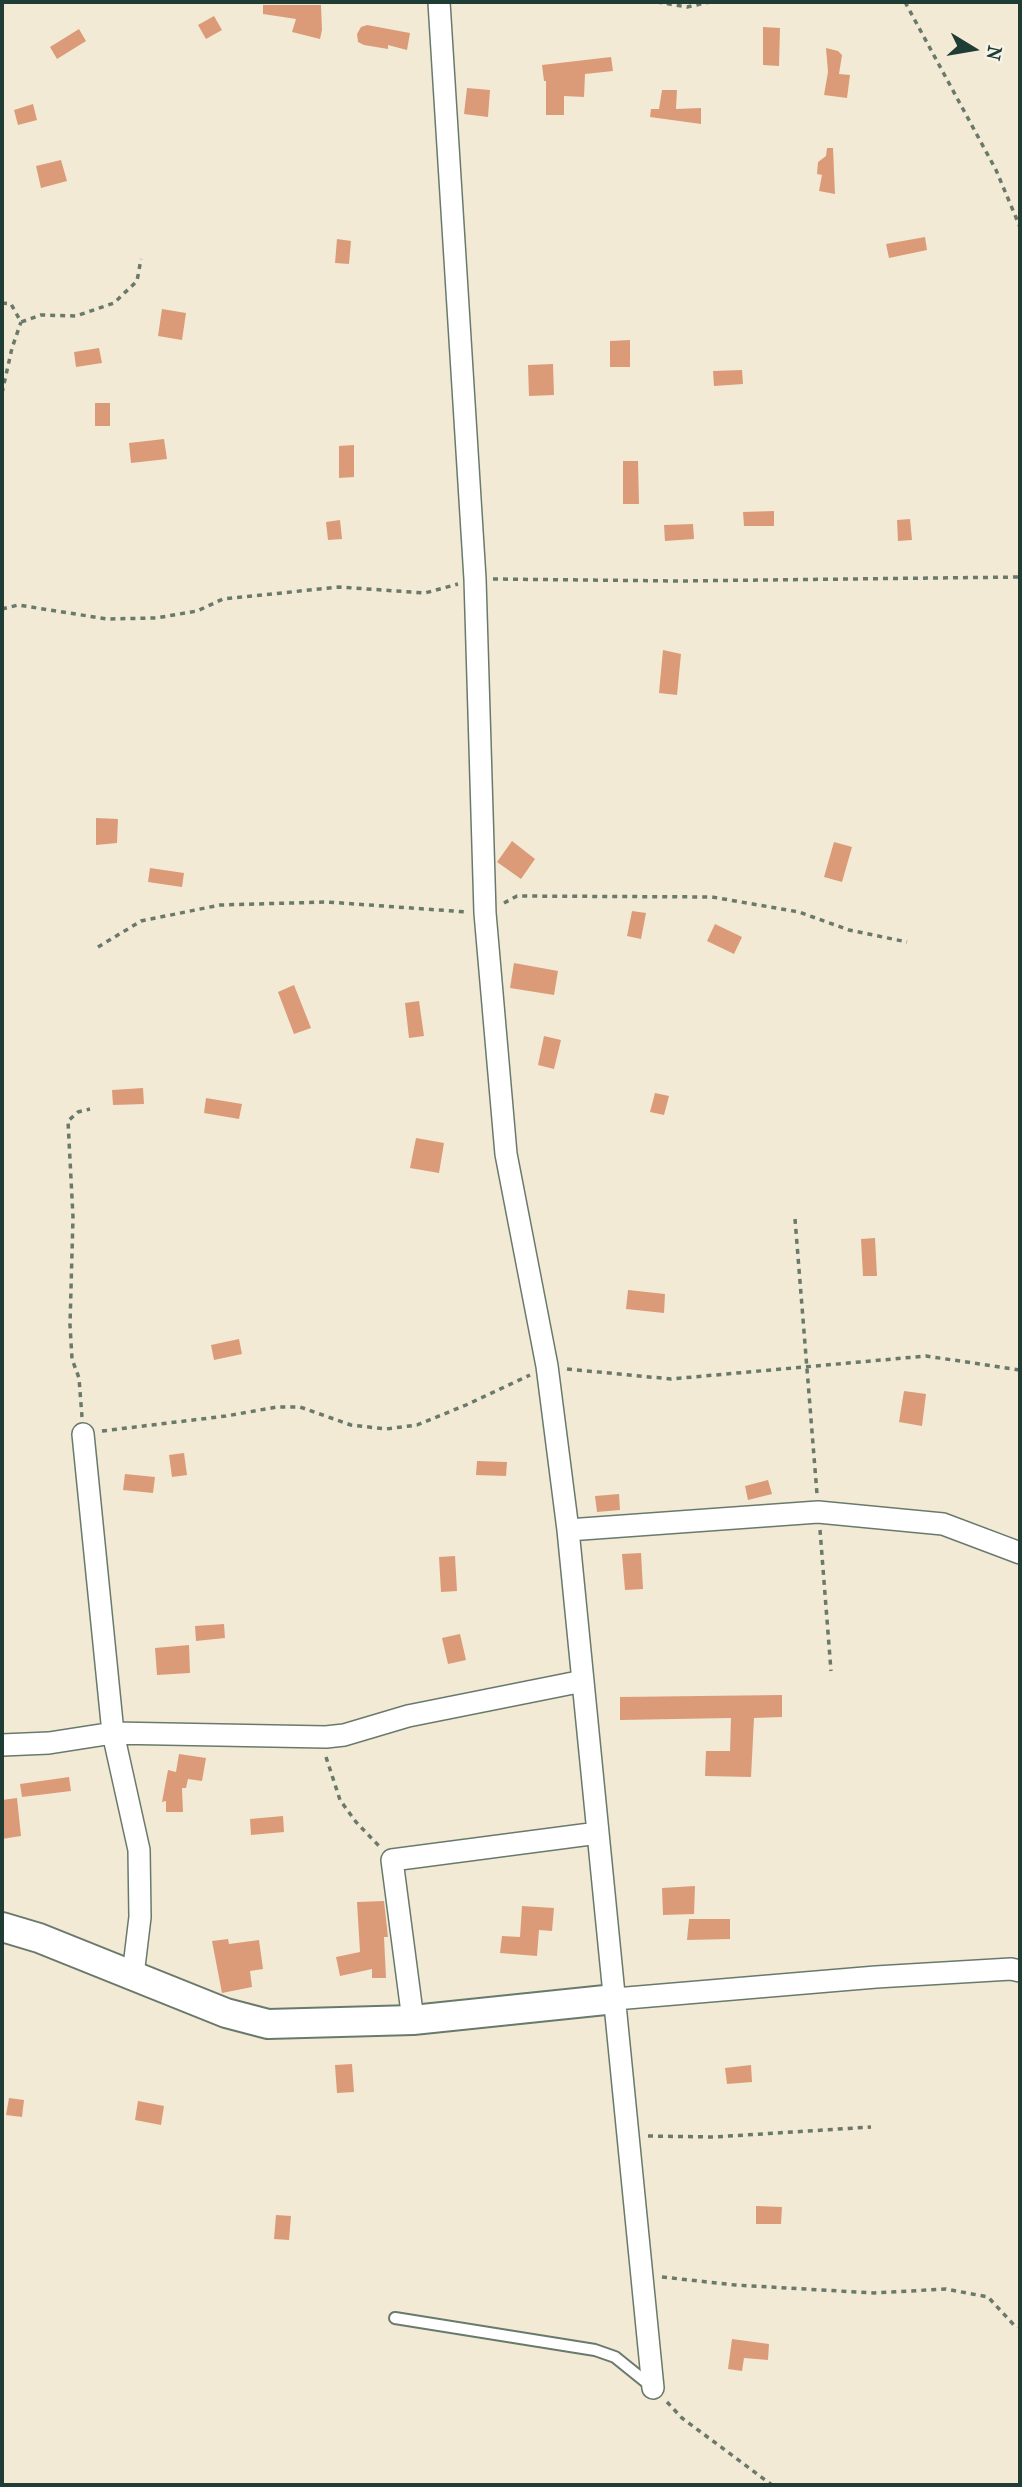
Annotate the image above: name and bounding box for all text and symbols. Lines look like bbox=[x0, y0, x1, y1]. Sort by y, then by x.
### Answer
north arrow bbox=[938, 14, 1008, 84]
text: N bbox=[981, 44, 1006, 62]

